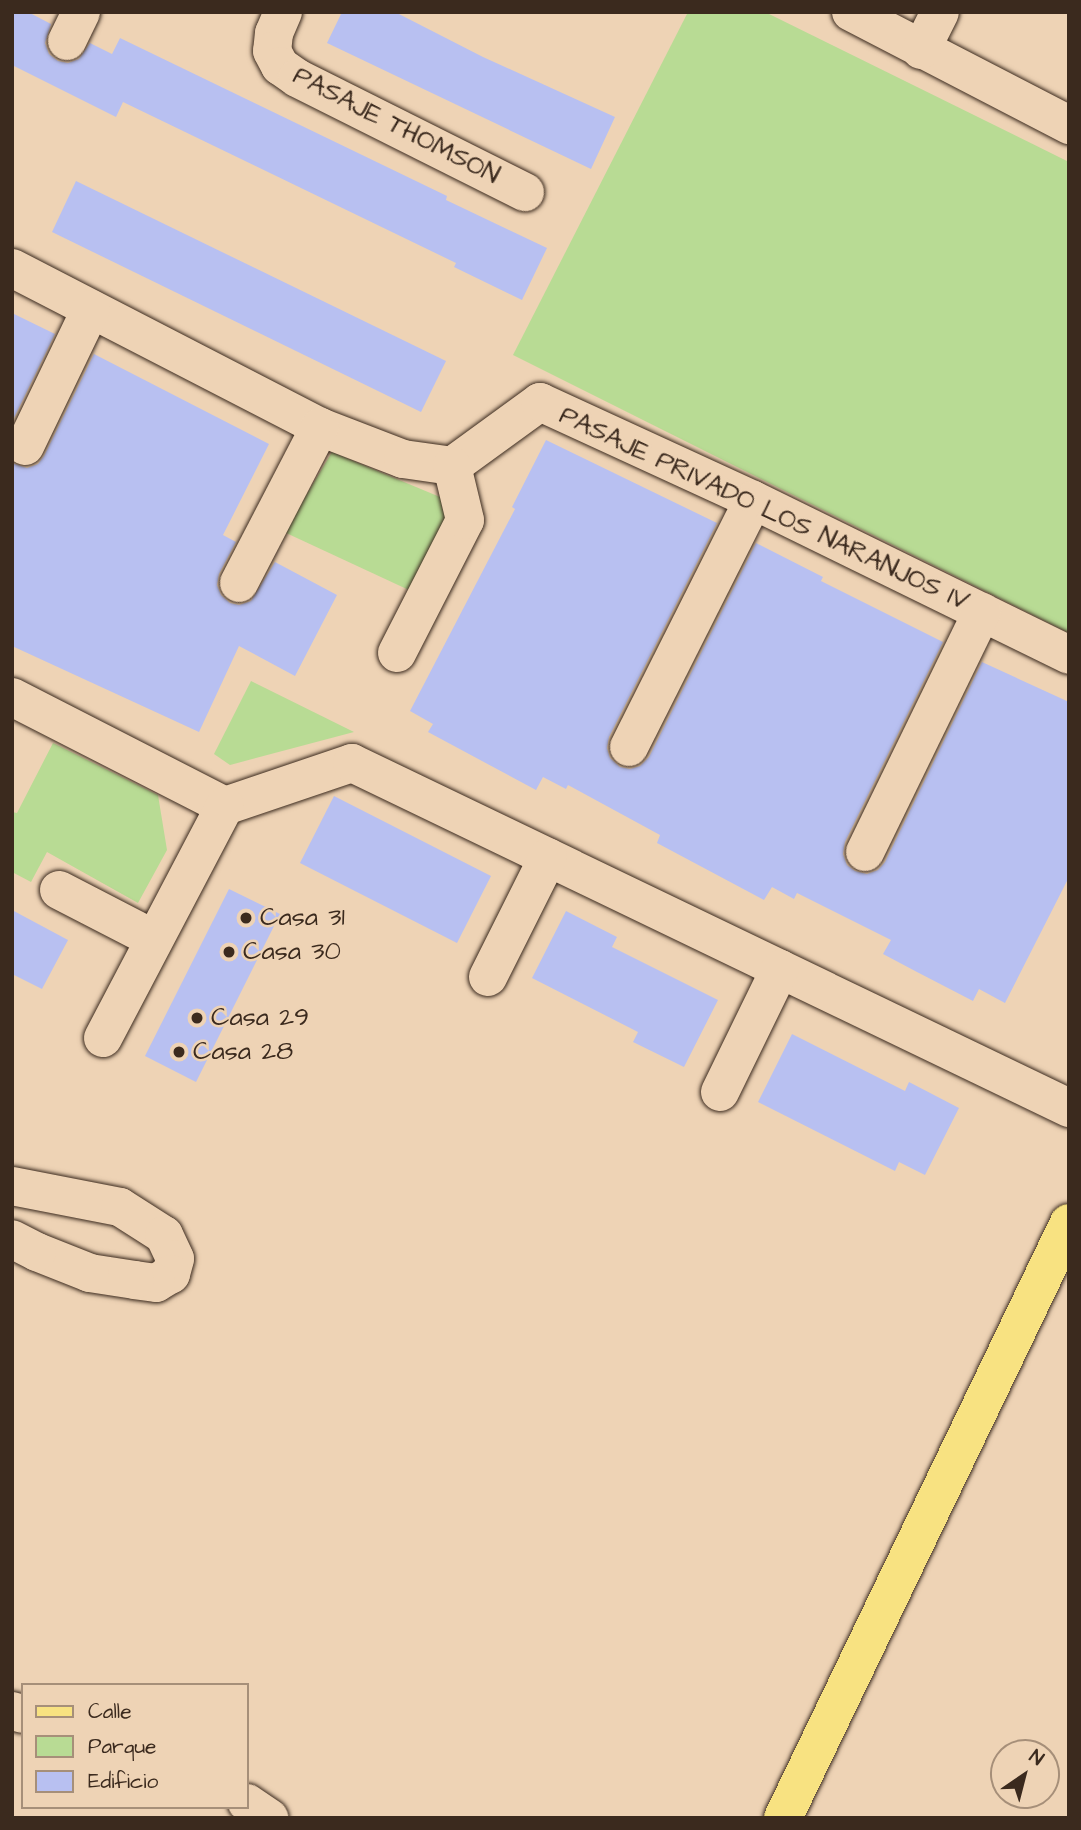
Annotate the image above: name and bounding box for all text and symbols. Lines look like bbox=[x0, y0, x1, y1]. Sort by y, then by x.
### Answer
street label: PASAJE THOMSON bbox=[288, 60, 504, 192]
street label: PASAJE PRIVADO LOS NARANJOS IV bbox=[554, 400, 974, 618]
place label: Casa 31 bbox=[260, 902, 345, 934]
marker: Casa 31 bbox=[238, 910, 254, 926]
place label: Casa 30 bbox=[243, 936, 341, 968]
marker: Casa 30 bbox=[221, 944, 237, 960]
place label: Casa 29 bbox=[211, 1002, 309, 1034]
marker: Casa 29 bbox=[189, 1010, 205, 1026]
place label: Casa 28 bbox=[193, 1036, 293, 1068]
marker: Casa 28 bbox=[171, 1044, 187, 1060]
legend bbox=[21, 1683, 248, 1809]
text: Calle bbox=[88, 1697, 132, 1726]
text: Parque bbox=[88, 1732, 156, 1761]
north arrow bbox=[990, 1739, 1060, 1809]
text: N bbox=[1024, 1744, 1049, 1772]
text: Edificio bbox=[88, 1767, 158, 1796]

